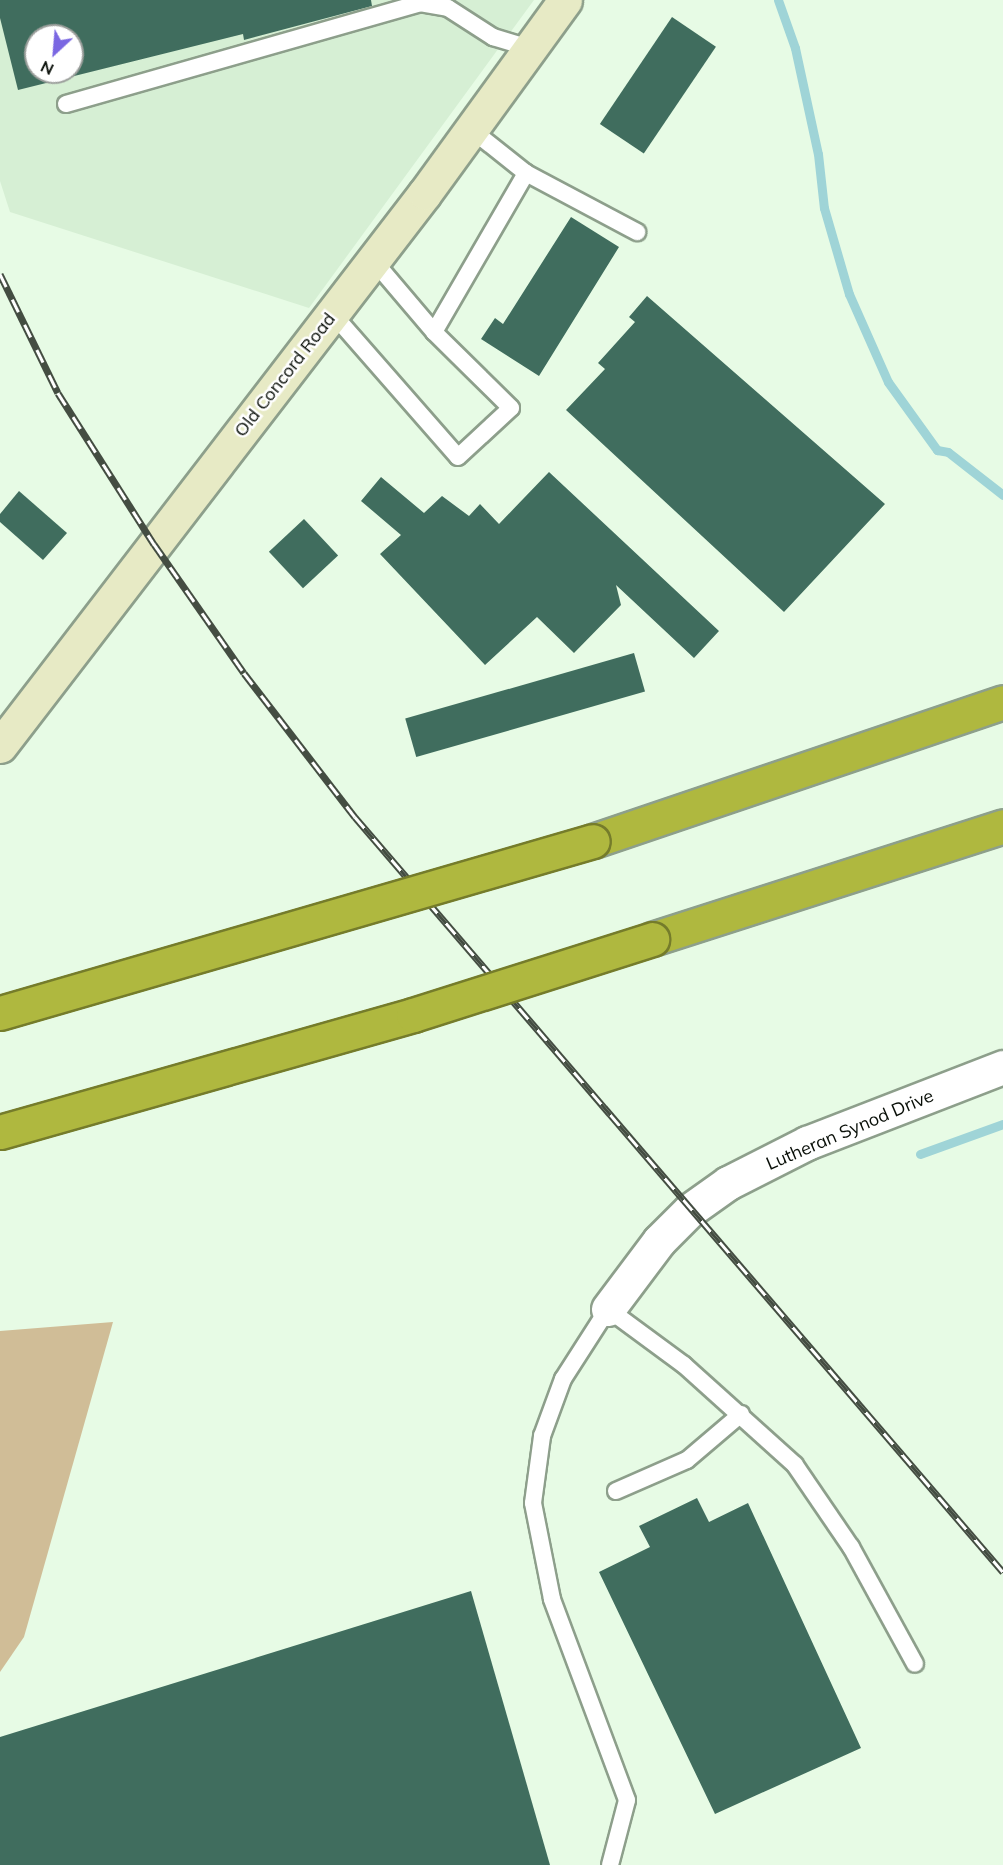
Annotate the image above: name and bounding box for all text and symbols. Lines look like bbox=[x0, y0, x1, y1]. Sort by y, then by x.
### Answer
north arrow bbox=[24, 24, 84, 84]
text: N bbox=[37, 57, 57, 80]
street label: Old Concord Road bbox=[230, 309, 340, 441]
street label: Lutheran Synod Drive bbox=[763, 1085, 937, 1175]

